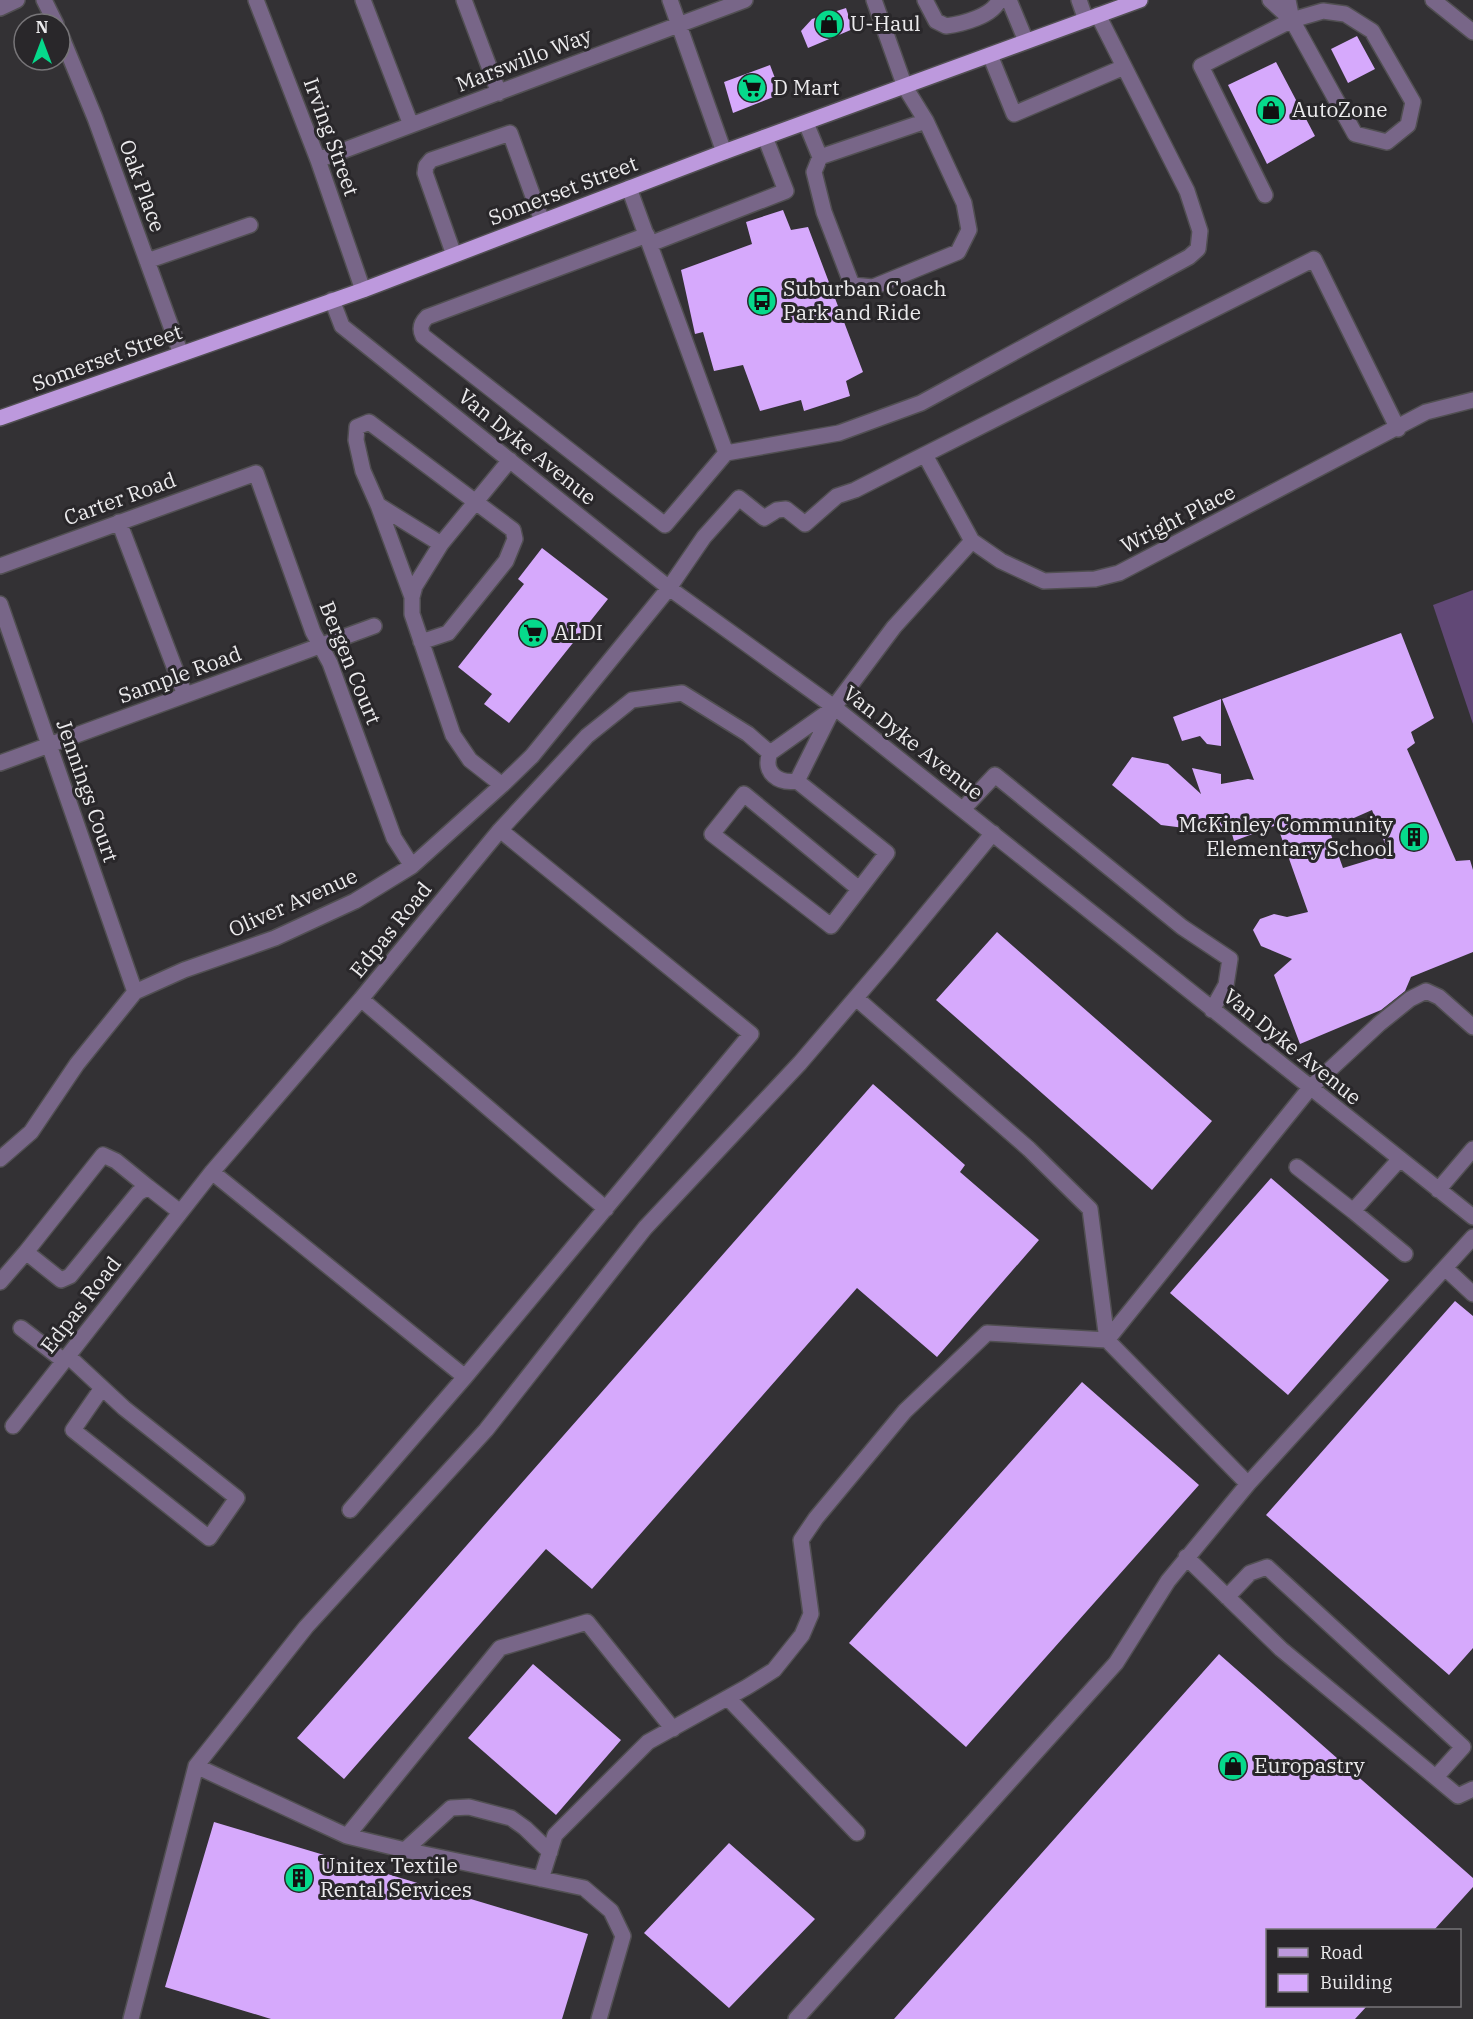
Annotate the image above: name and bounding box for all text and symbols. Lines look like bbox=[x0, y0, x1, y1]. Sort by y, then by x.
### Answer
shop icon: U-Haul bbox=[813, 8, 845, 40]
place label: U-Haul bbox=[850, 9, 921, 37]
north arrow bbox=[12, 12, 72, 72]
text: N bbox=[36, 17, 48, 37]
street label: Marswillo Way bbox=[452, 20, 596, 98]
supermarket icon: D Mart bbox=[736, 72, 768, 104]
place label: D Mart bbox=[773, 73, 839, 101]
street label: Irving Street bbox=[298, 74, 366, 200]
shop icon: AutoZone bbox=[1255, 94, 1287, 126]
place label: AutoZone bbox=[1292, 95, 1388, 123]
street label: Oak Place bbox=[113, 136, 173, 236]
street label: Somerset Street bbox=[484, 149, 641, 231]
place label: Suburban Coach Park and Ride bbox=[783, 274, 947, 326]
bus stop icon: Suburban Coach Park and Ride bbox=[746, 285, 778, 317]
street label: Somerset Street bbox=[28, 317, 185, 397]
street label: Van Dyke Avenue bbox=[453, 382, 603, 511]
street label: Carter Road bbox=[60, 465, 180, 531]
street label: Wright Place bbox=[1115, 477, 1240, 559]
street label: Bergen Court bbox=[313, 597, 388, 728]
supermarket icon: ALDI bbox=[517, 617, 549, 649]
place label: ALDI bbox=[554, 618, 603, 646]
street label: Sample Road bbox=[114, 639, 245, 709]
street label: Van Dyke Avenue bbox=[838, 679, 989, 806]
street label: Jennings Court bbox=[50, 716, 125, 866]
place label: McKinley Community Elementary School bbox=[1178, 810, 1394, 862]
building icon: McKinley Community Elementary School bbox=[1398, 821, 1430, 853]
street label: Oliver Avenue bbox=[224, 861, 361, 943]
street label: Edpas Road bbox=[343, 875, 438, 983]
street label: Van Dyke Avenue bbox=[1218, 982, 1368, 1111]
street label: Edpas Road bbox=[34, 1250, 127, 1359]
shop icon: Europastry bbox=[1217, 1750, 1249, 1782]
place label: Europastry bbox=[1254, 1751, 1366, 1779]
place label: Unitex Textile Rental Services bbox=[320, 1851, 472, 1903]
building icon: Unitex Textile Rental Services bbox=[283, 1862, 315, 1894]
legend bbox=[1266, 1929, 1461, 2007]
text: Road bbox=[1320, 1941, 1363, 1964]
text: Building bbox=[1320, 1971, 1392, 1994]

